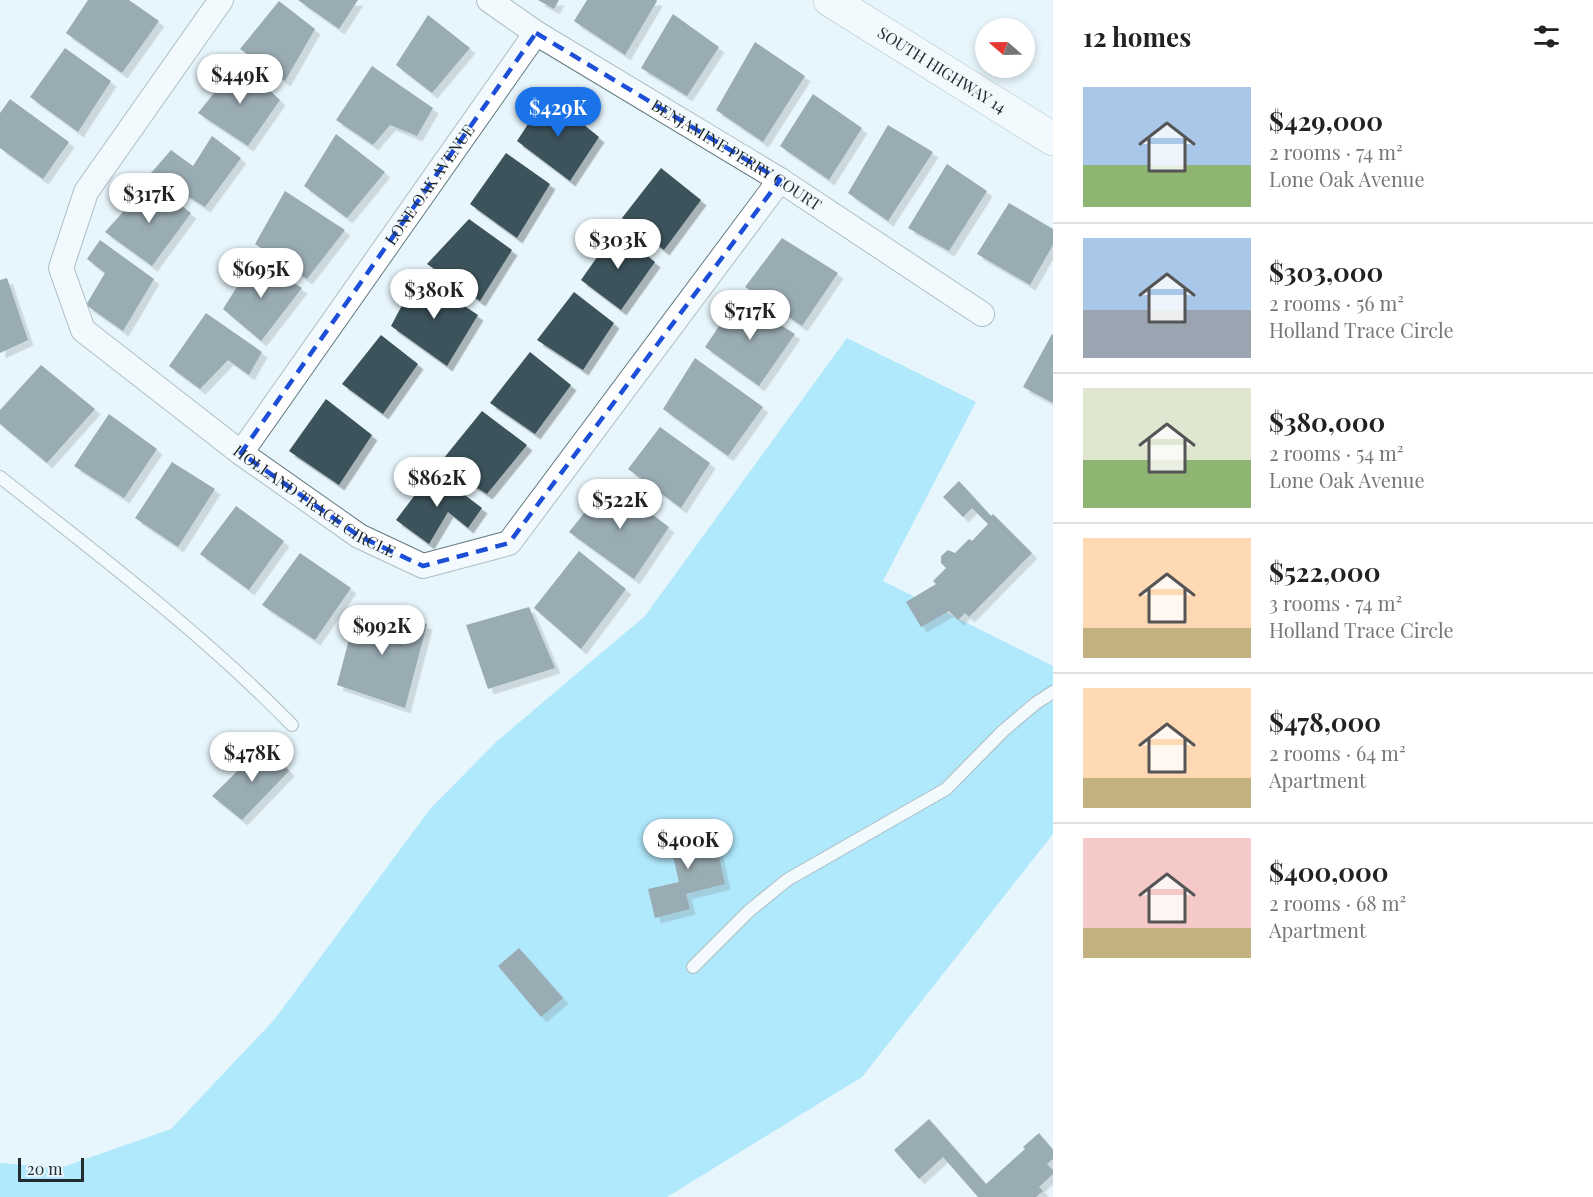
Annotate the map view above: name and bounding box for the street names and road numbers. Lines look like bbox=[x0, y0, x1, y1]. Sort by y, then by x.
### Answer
street label: SOUTH HIGHWAY 14 bbox=[874, 21, 1011, 117]
street label: BENJAMINE PERRY COURT bbox=[648, 94, 826, 215]
street label: LONE OAK AVENUE bbox=[380, 120, 479, 249]
street label: HOLLAND TRACE CIRCLE bbox=[229, 440, 399, 562]

